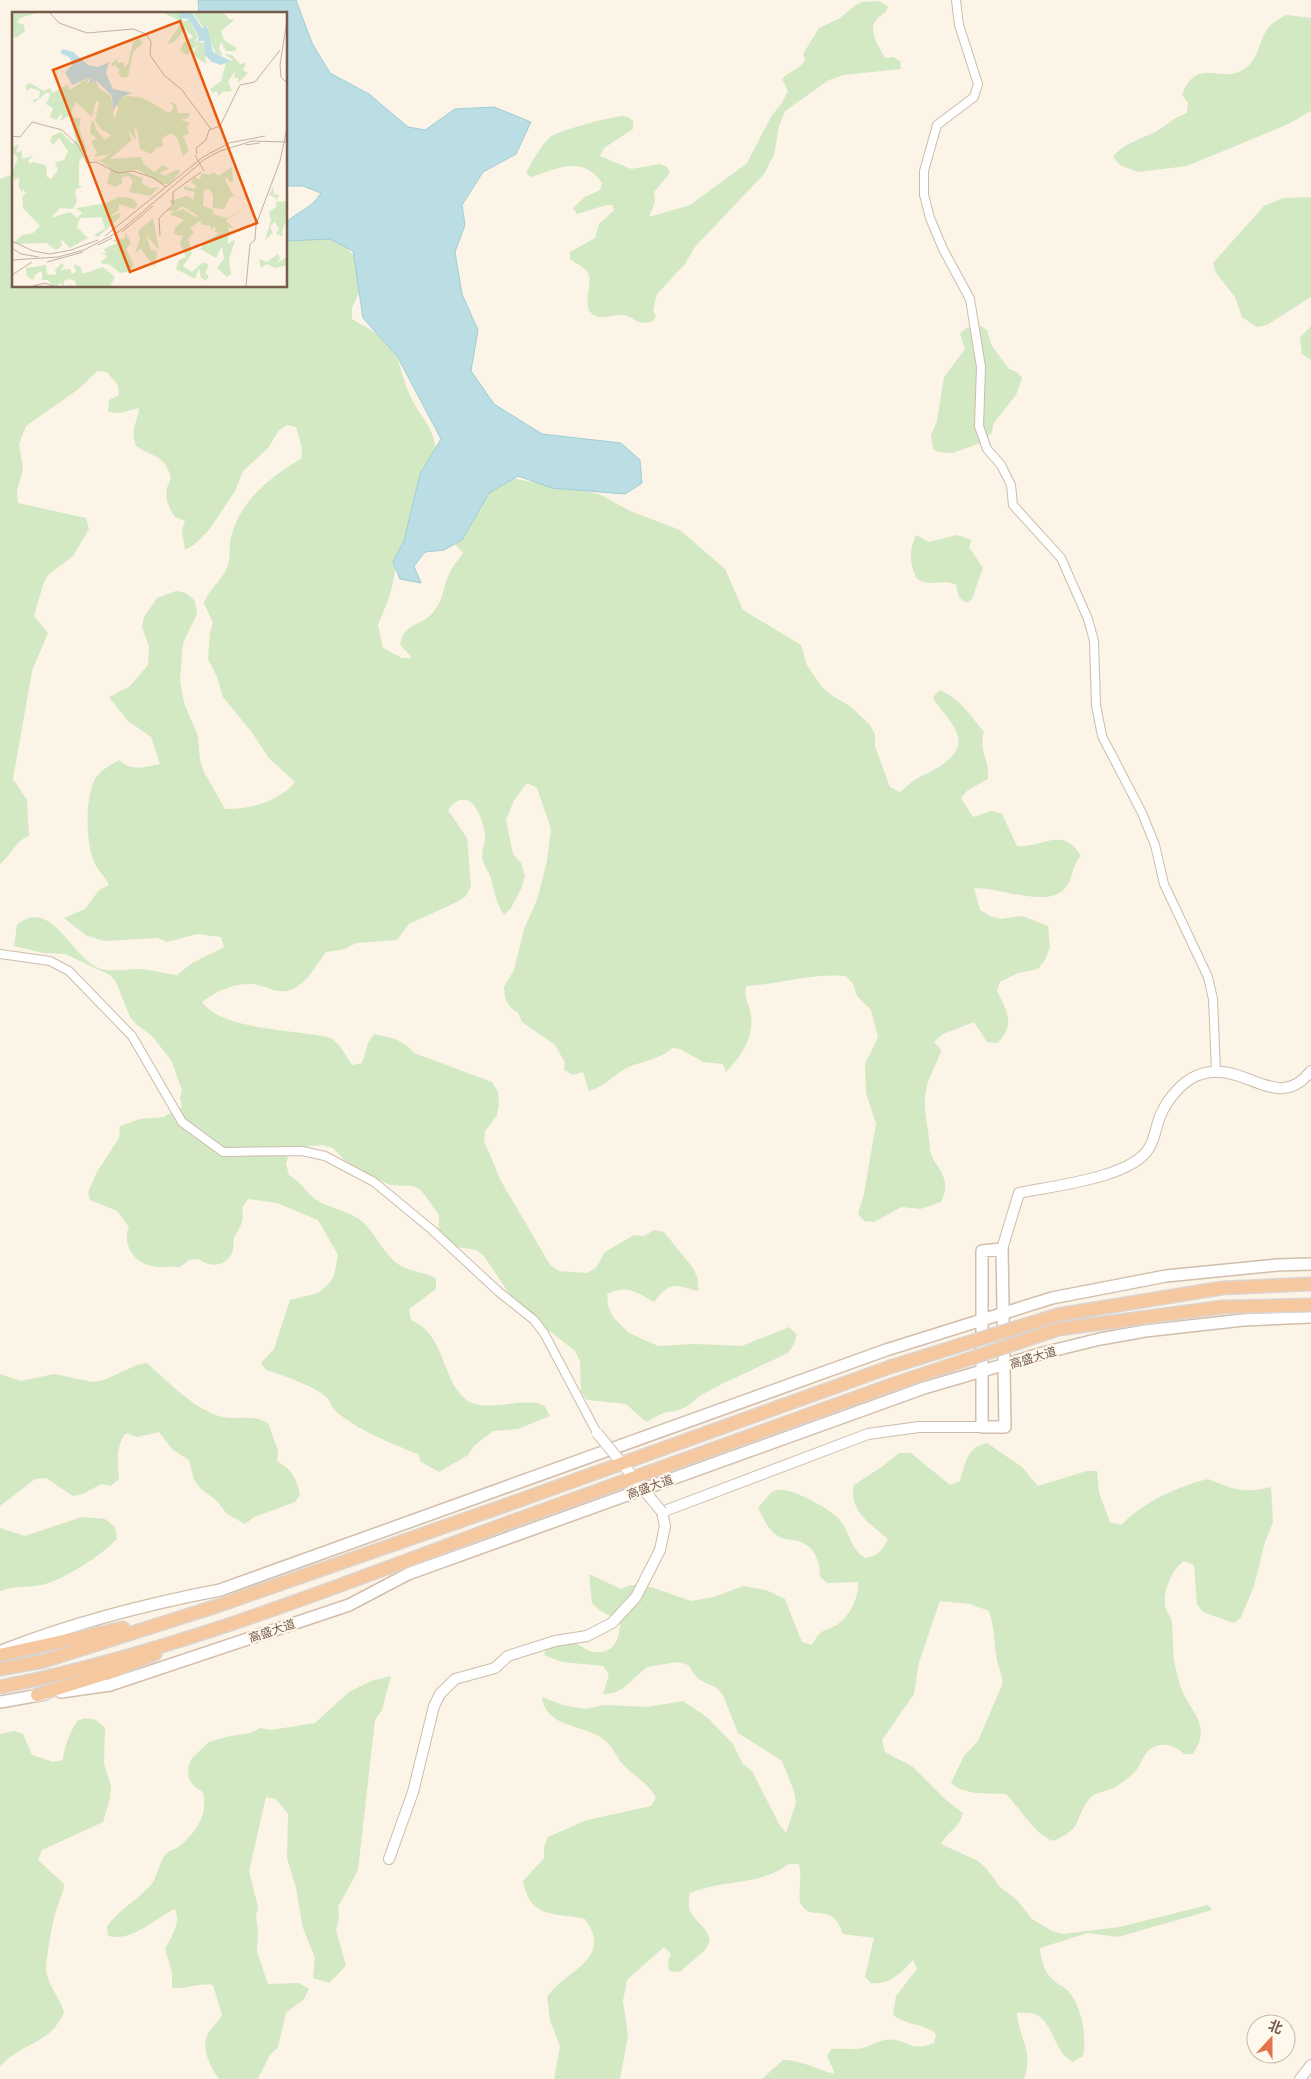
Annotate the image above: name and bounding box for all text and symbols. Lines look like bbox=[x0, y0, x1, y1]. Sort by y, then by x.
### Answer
inset map bbox=[12, 12, 288, 288]
street label: 高盛大道 bbox=[1007, 1341, 1059, 1374]
street label: 高盛大道 bbox=[624, 1469, 676, 1504]
street label: 高盛大道 bbox=[246, 1614, 298, 1647]
north arrow bbox=[1246, 2014, 1296, 2064]
text: 北 bbox=[1266, 2014, 1286, 2039]

